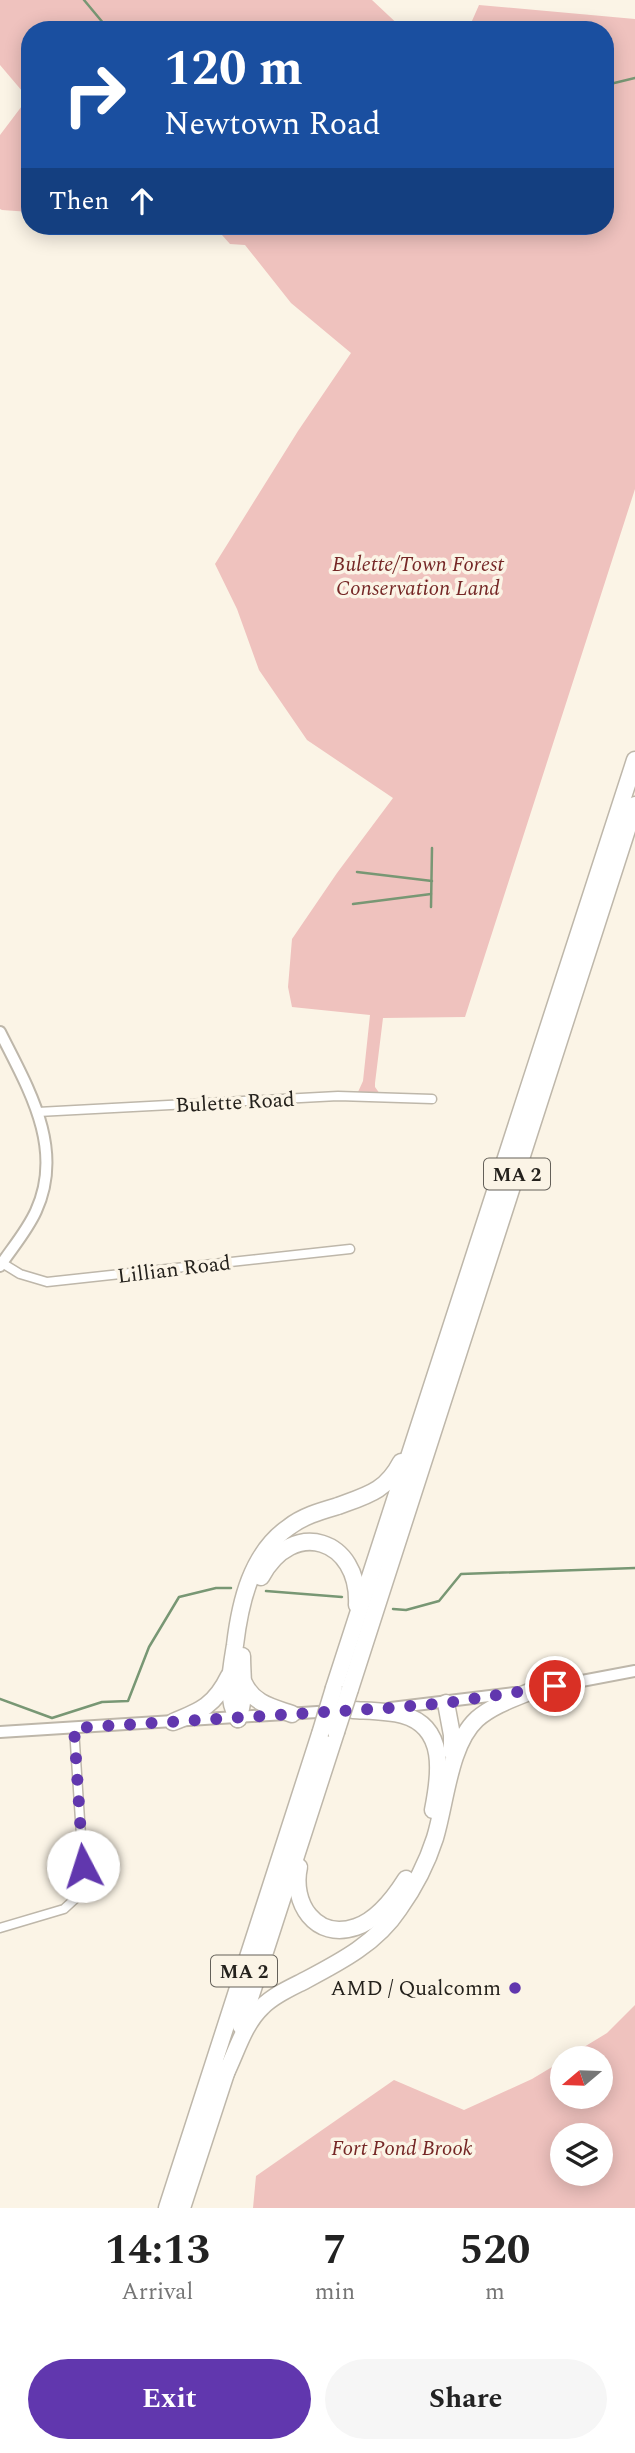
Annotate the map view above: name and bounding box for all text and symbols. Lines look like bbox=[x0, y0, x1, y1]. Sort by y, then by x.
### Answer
text: 120 m bbox=[164, 32, 303, 107]
icon: right bbox=[49, 49, 140, 140]
text: Newtown Road bbox=[164, 100, 381, 149]
text: Then bbox=[49, 181, 109, 221]
icon: ahead bbox=[123, 182, 161, 220]
park label: Bulette/Town Forest Conservation Land bbox=[332, 549, 504, 605]
street label: Bulette Road bbox=[175, 1084, 296, 1122]
road number: MA 2 bbox=[484, 1158, 550, 1190]
street label: Lillian Road bbox=[116, 1247, 233, 1293]
pin bbox=[525, 1656, 585, 1716]
icon: arrive bbox=[536, 1667, 574, 1705]
position arrow bbox=[46, 1829, 120, 1903]
road number: MA 2 bbox=[211, 1955, 277, 1986]
place label: AMD / Qualcomm bbox=[331, 1973, 501, 2005]
marker: AMD / Qualcomm bbox=[507, 1980, 523, 1996]
north arrow bbox=[550, 2046, 612, 2109]
map controls bbox=[550, 2046, 613, 2186]
button: layers bbox=[550, 2123, 613, 2186]
park label: Fort Pond Brook bbox=[331, 2133, 473, 2165]
text: 14:13 bbox=[105, 2219, 210, 2282]
text: 7 bbox=[323, 2219, 347, 2282]
text: 520 bbox=[460, 2219, 530, 2282]
text: Arrival bbox=[122, 2275, 193, 2310]
text: min bbox=[315, 2275, 355, 2310]
text: m bbox=[485, 2275, 505, 2310]
button: Exit bbox=[28, 2359, 311, 2439]
button: Share bbox=[325, 2359, 607, 2439]

